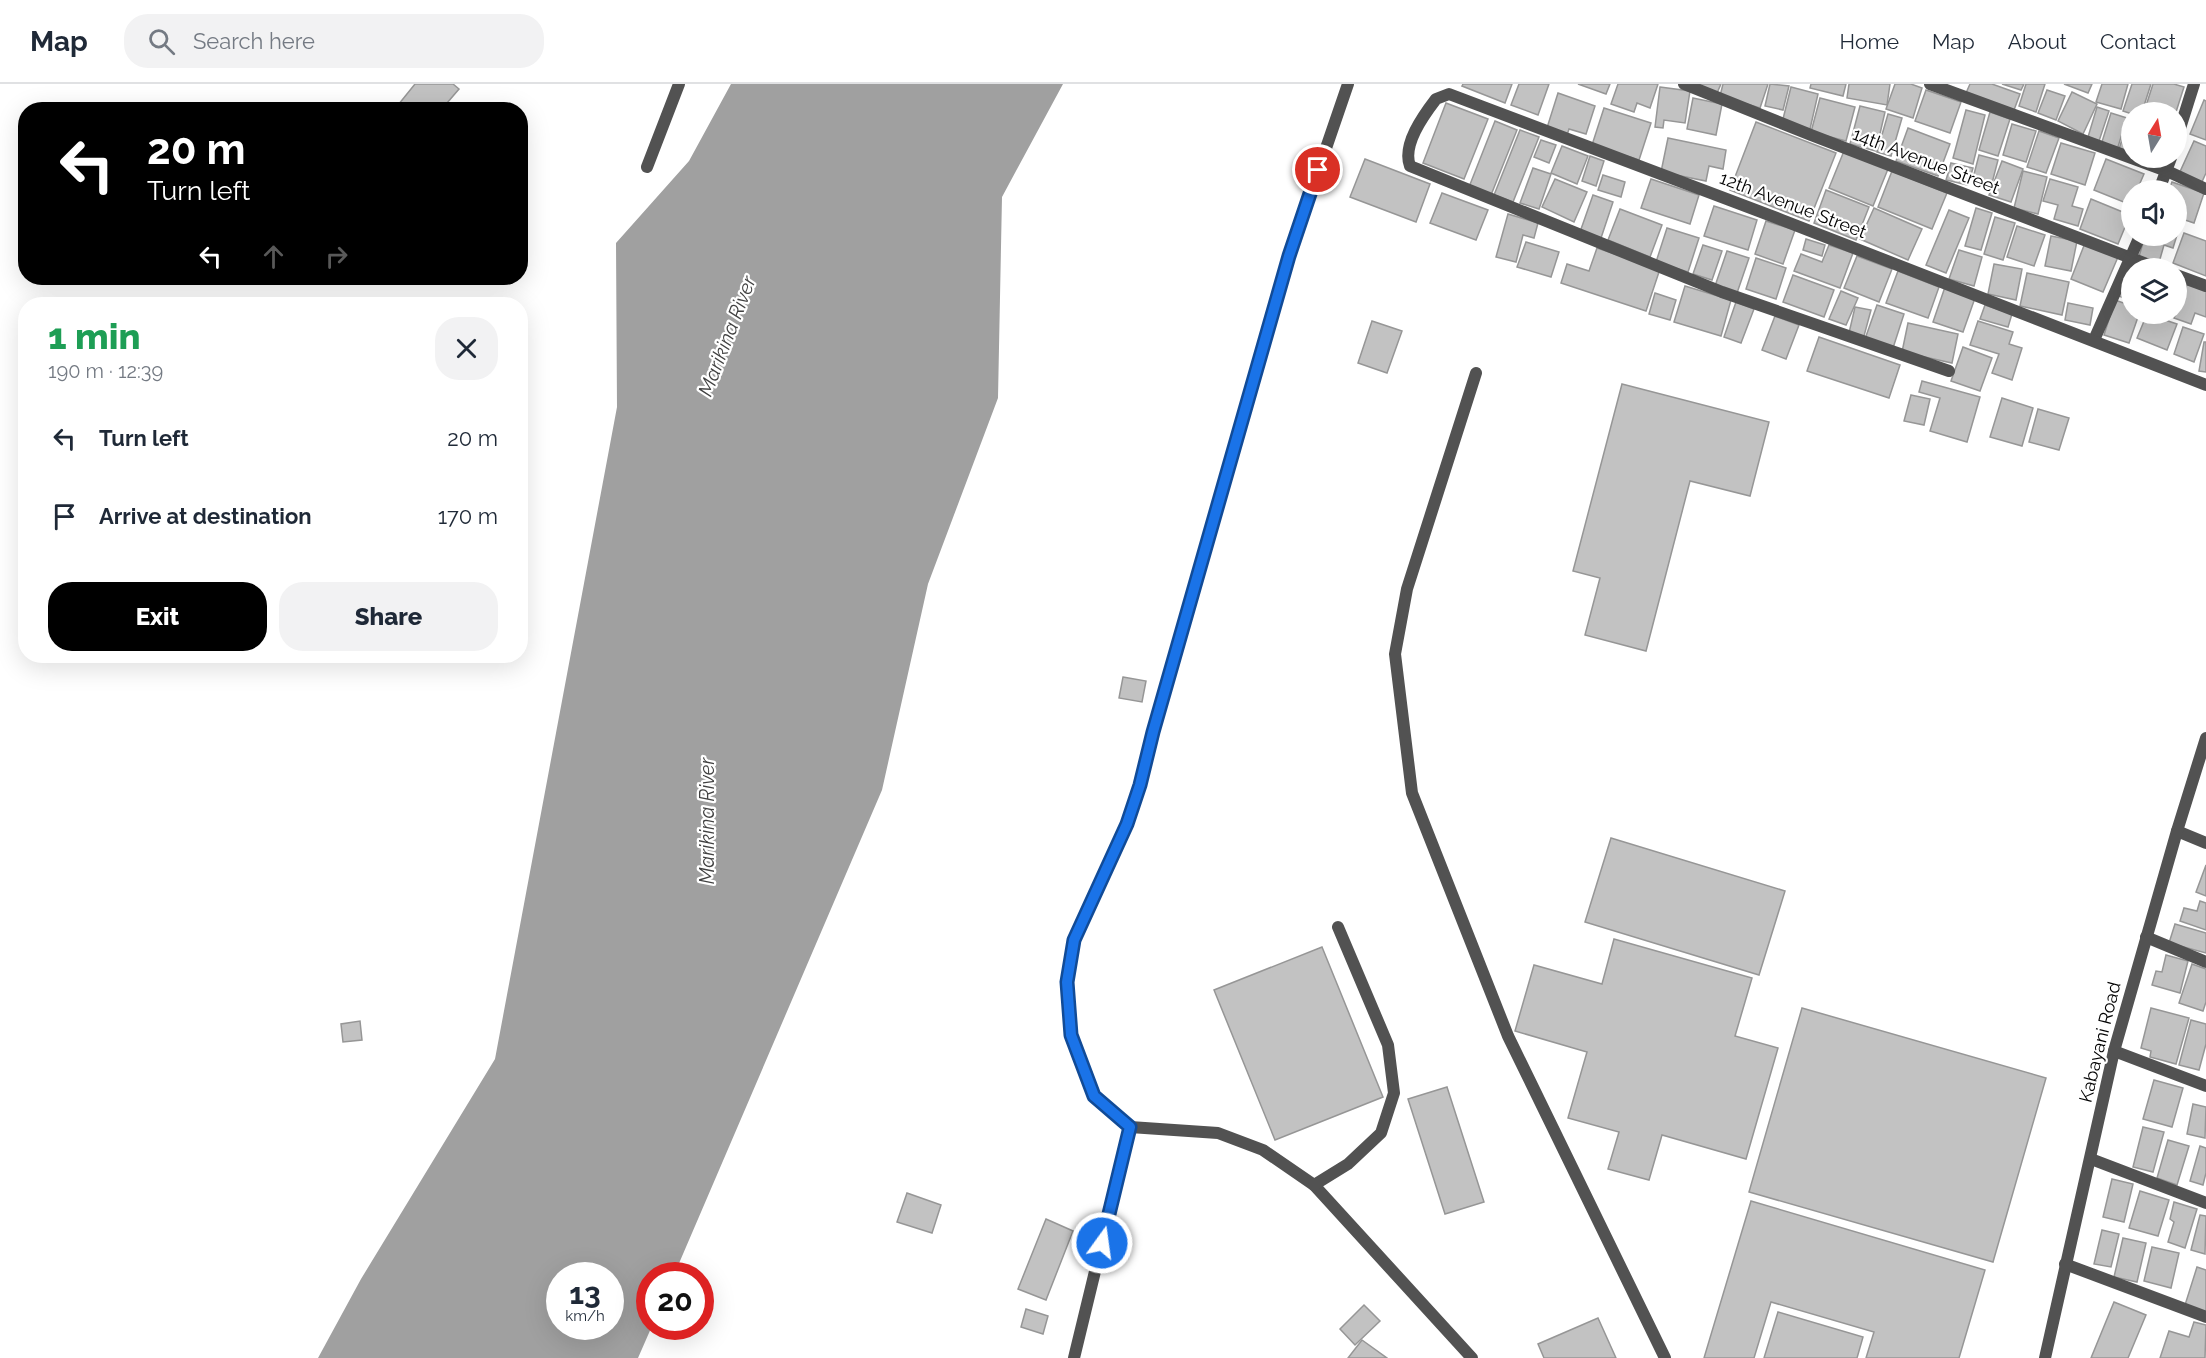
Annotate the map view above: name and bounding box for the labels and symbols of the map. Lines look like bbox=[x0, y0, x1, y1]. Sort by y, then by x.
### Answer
north arrow bbox=[2121, 102, 2187, 168]
street label: 14th Avenue Street bbox=[1850, 123, 2003, 198]
pin bbox=[1292, 144, 1343, 195]
street label: 12th Avenue Street bbox=[1717, 167, 1869, 242]
water label: Marikina River bbox=[693, 271, 761, 399]
water label: Marikina River bbox=[695, 756, 719, 884]
street label: Kabayani Road bbox=[2074, 979, 2125, 1104]
position arrow bbox=[1070, 1211, 1134, 1275]
speed limit sign: 20 bbox=[636, 1262, 714, 1340]

